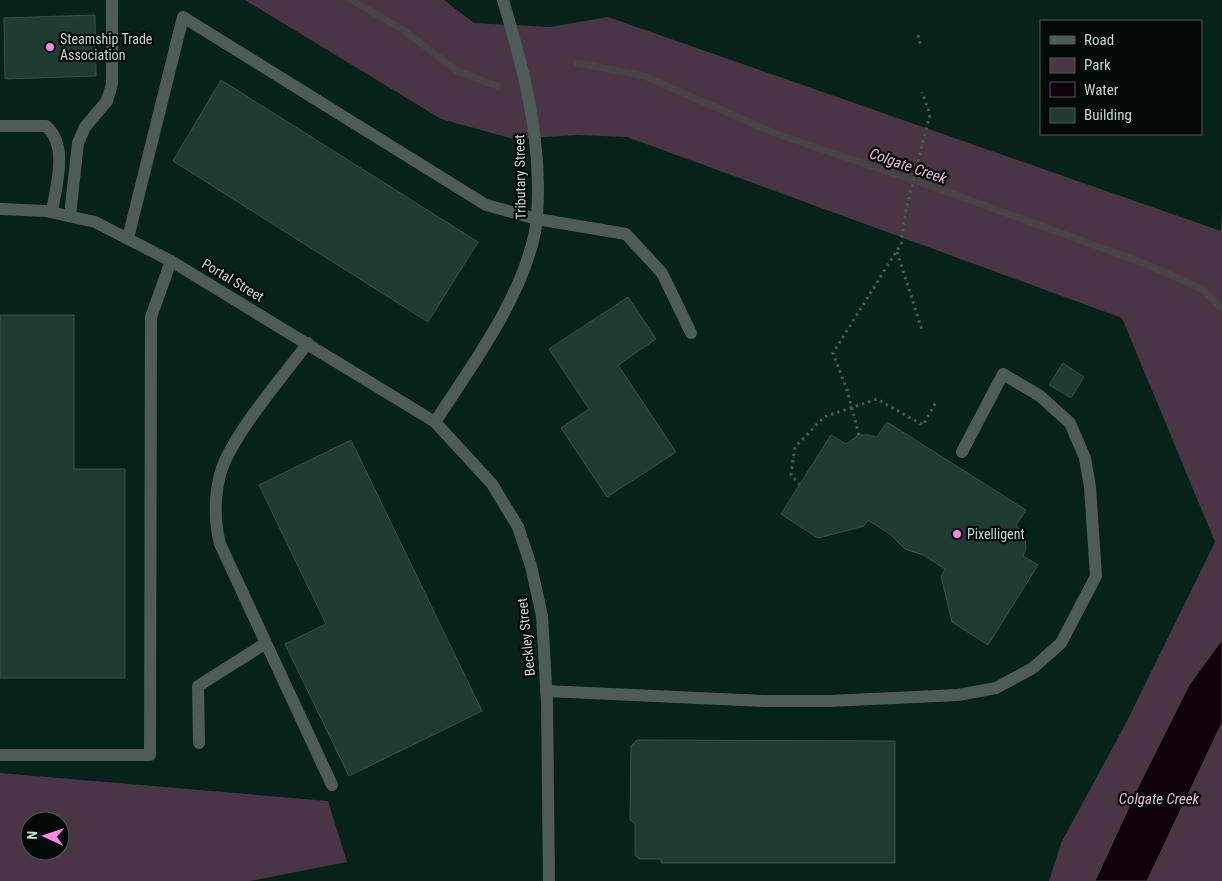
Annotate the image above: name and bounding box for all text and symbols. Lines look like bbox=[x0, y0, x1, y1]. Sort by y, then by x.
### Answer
legend bbox=[1040, 20, 1202, 135]
place label: Steamship Trade Association bbox=[60, 31, 153, 63]
text: Road bbox=[1084, 31, 1114, 49]
marker: Steamship Trade Association bbox=[44, 41, 56, 53]
text: Park bbox=[1084, 56, 1111, 74]
text: Water bbox=[1084, 81, 1119, 99]
text: Building bbox=[1084, 106, 1132, 124]
street label: Tributary Street bbox=[511, 134, 529, 220]
water label: Colgate Creek bbox=[867, 144, 949, 188]
street label: Portal Street bbox=[199, 255, 267, 305]
place label: Pixelligent bbox=[967, 526, 1025, 542]
marker: Pixelligent bbox=[951, 528, 963, 540]
street label: Beckley Street bbox=[514, 597, 538, 677]
water label: Colgate Creek bbox=[1119, 790, 1200, 808]
north arrow bbox=[20, 811, 70, 861]
text: N bbox=[24, 831, 40, 840]

